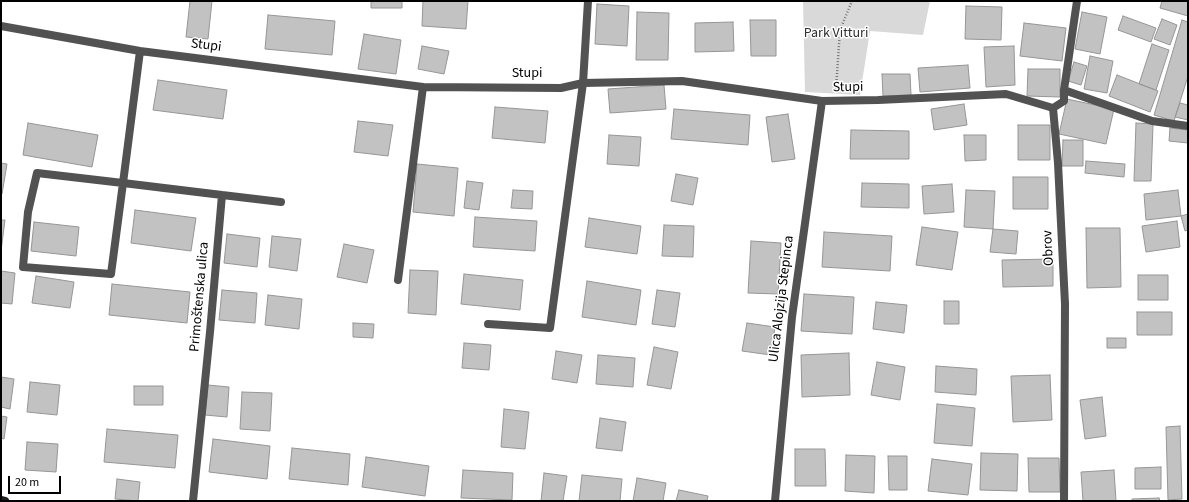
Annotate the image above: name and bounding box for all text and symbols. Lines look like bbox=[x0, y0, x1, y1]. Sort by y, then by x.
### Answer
park label: Park Vitturi bbox=[804, 26, 868, 42]
street label: Stupi bbox=[190, 36, 222, 56]
street label: Stupi bbox=[512, 66, 542, 82]
street label: Stupi bbox=[833, 79, 863, 97]
street label: Obrov bbox=[1040, 230, 1058, 266]
street label: Ulica Alojzija Stepinca bbox=[766, 235, 798, 363]
street label: Primoštenska ulica bbox=[187, 241, 213, 353]
scale bar bbox=[10, 468, 63, 494]
text: 20 m bbox=[15, 474, 39, 491]

